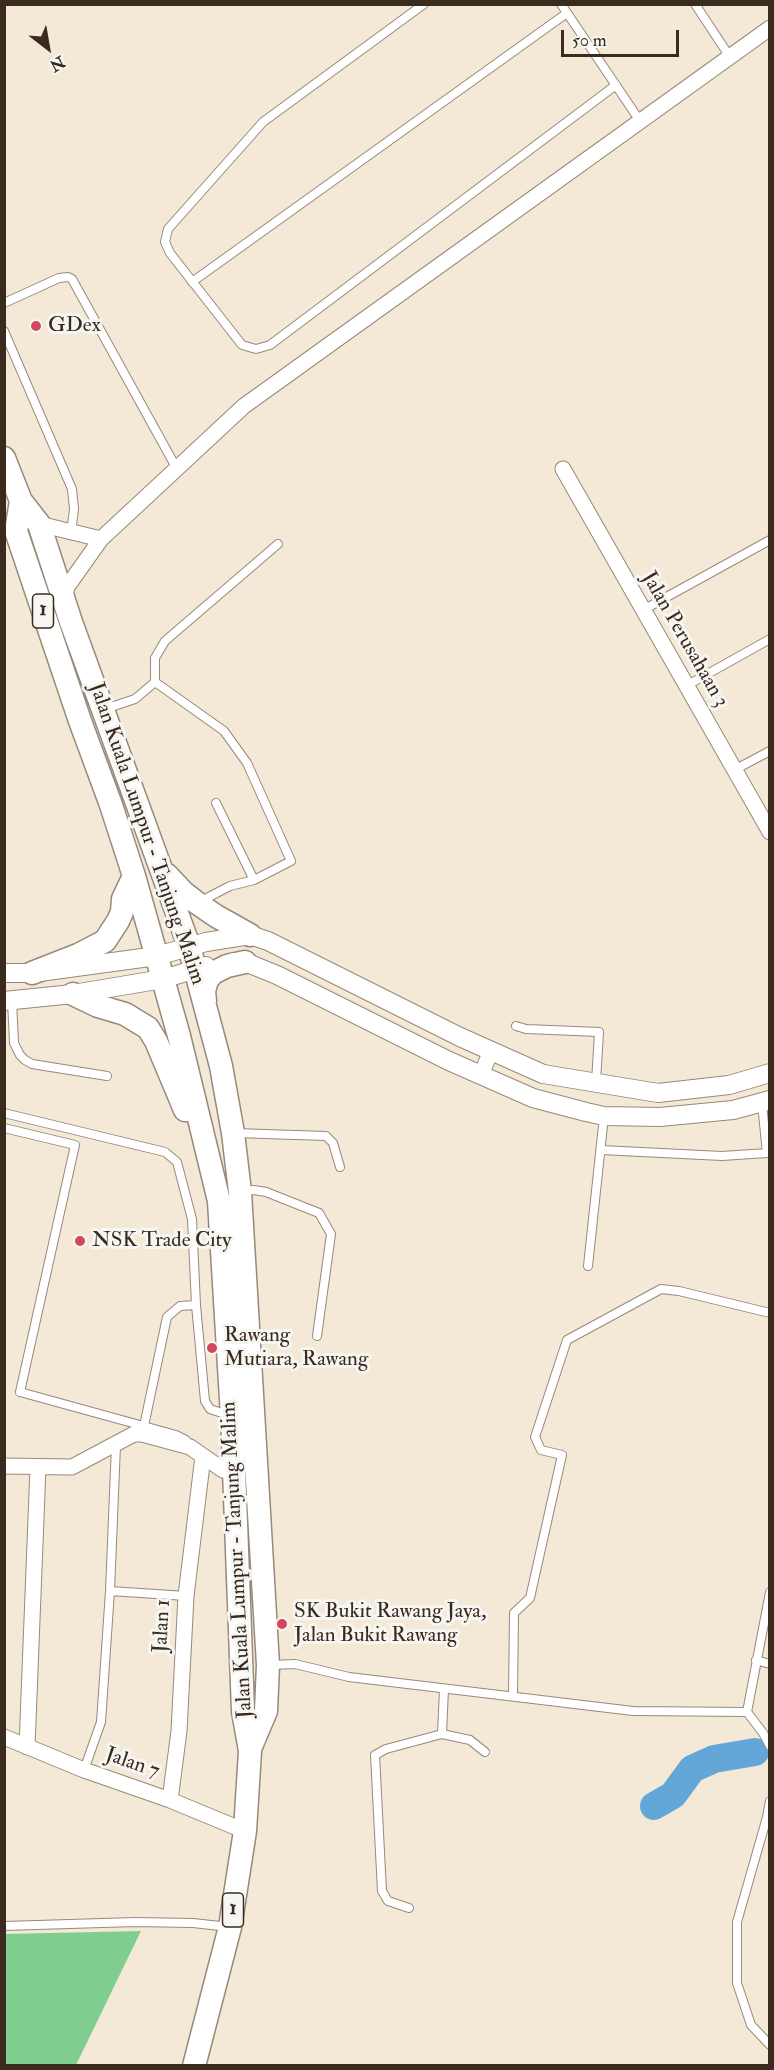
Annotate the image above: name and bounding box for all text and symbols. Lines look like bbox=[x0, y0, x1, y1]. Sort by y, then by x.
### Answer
north arrow bbox=[18, 18, 78, 78]
scale bar bbox=[564, 18, 682, 56]
text: 50 m bbox=[572, 29, 607, 52]
text: N bbox=[46, 51, 69, 76]
place label: GDex bbox=[48, 313, 101, 339]
marker: GDex bbox=[29, 319, 43, 333]
street label: Jalan Perusahaan 3 bbox=[635, 568, 733, 712]
road number: 1 bbox=[32, 594, 54, 628]
street label: Jalan Kuala Lumpur - Tanjung Malim bbox=[82, 680, 210, 988]
place label: NSK Trade City bbox=[92, 1228, 232, 1254]
marker: NSK Trade City bbox=[73, 1234, 87, 1248]
place label: Rawang Mutiara, Rawang bbox=[224, 1323, 368, 1373]
marker: Rawang Mutiara, Rawang bbox=[205, 1341, 219, 1355]
street label: Jalan Kuala Lumpur - Tanjung Malim bbox=[217, 1401, 259, 1719]
street label: Jalan 1 bbox=[149, 1599, 177, 1653]
place label: SK Bukit Rawang Jaya, Jalan Bukit Rawang bbox=[294, 1599, 486, 1649]
marker: SK Bukit Rawang Jaya, Jalan Bukit Rawang bbox=[275, 1617, 289, 1631]
street label: Jalan 7 bbox=[102, 1743, 162, 1785]
road number: 1 bbox=[222, 1893, 244, 1927]

